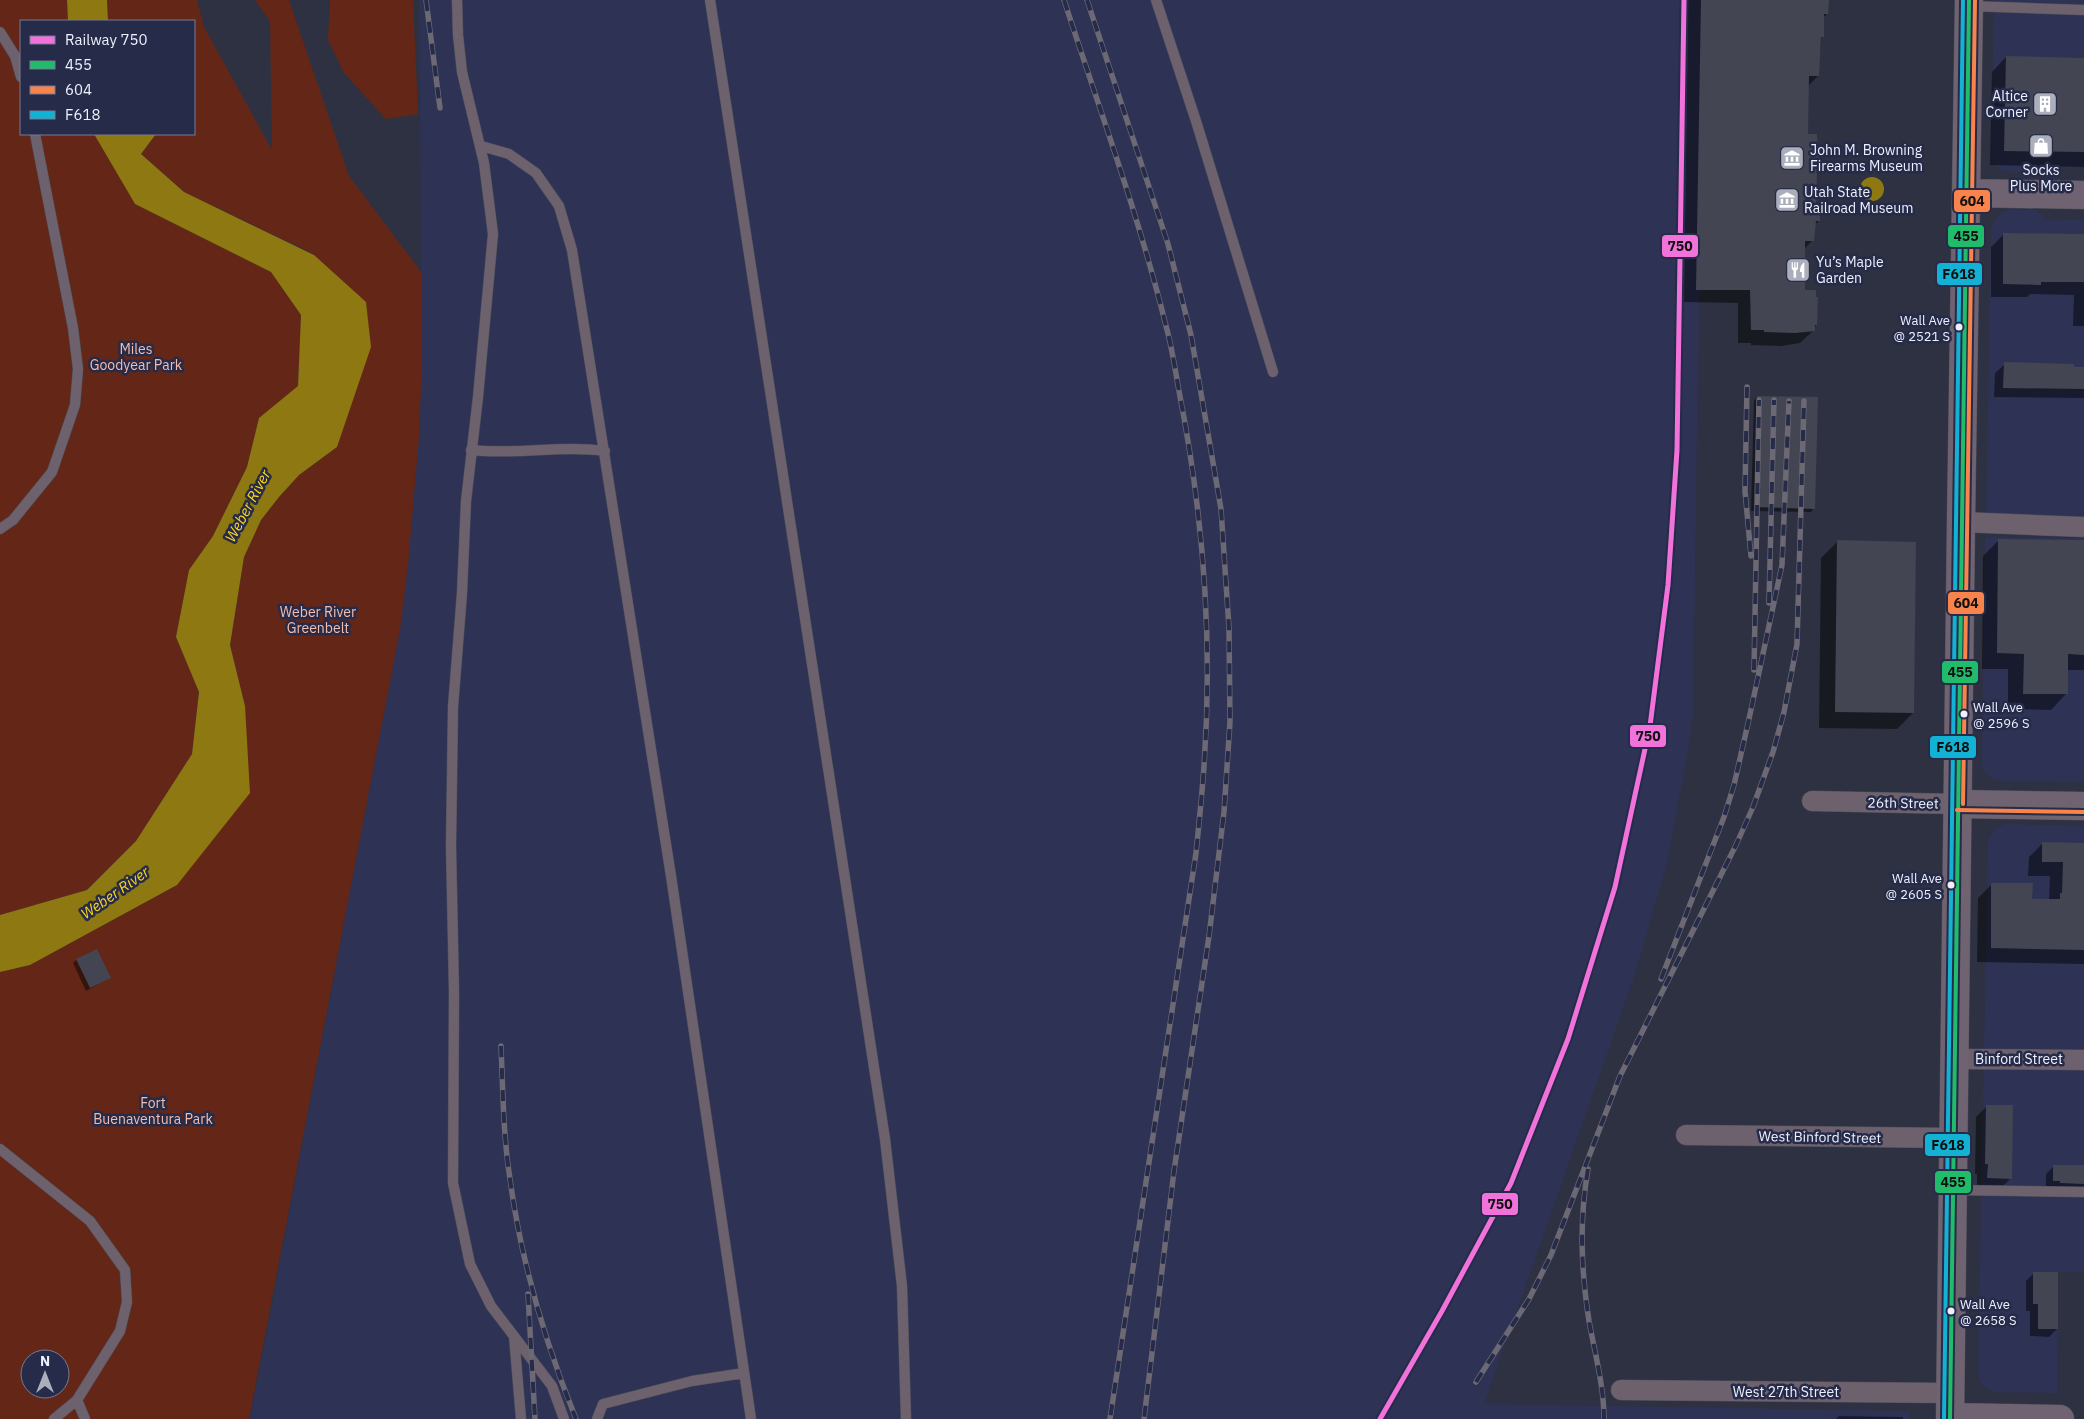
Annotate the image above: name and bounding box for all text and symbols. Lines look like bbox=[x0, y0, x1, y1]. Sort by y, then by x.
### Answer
legend bbox=[20, 20, 195, 135]
text: Railway 750 bbox=[65, 30, 148, 49]
text: 455 bbox=[65, 55, 92, 74]
text: 604 bbox=[65, 80, 92, 99]
place label: Altice Corner bbox=[1986, 87, 2028, 121]
building icon: Altice Corner bbox=[2032, 91, 2058, 117]
text: F618 bbox=[65, 105, 100, 124]
shop icon: Socks Plus More bbox=[2028, 133, 2054, 159]
place label: John M. Browning Firearms Museum bbox=[1810, 141, 1923, 175]
museum icon: John M. Browning Firearms Museum bbox=[1779, 145, 1805, 171]
place label: Socks Plus More bbox=[2010, 161, 2072, 195]
place label: Utah State Railroad Museum bbox=[1804, 183, 1913, 217]
museum icon: Utah State Railroad Museum bbox=[1774, 187, 1800, 213]
line badge: 604 bbox=[1953, 189, 1991, 213]
text: 604 bbox=[1959, 192, 1985, 210]
line badge: 455 bbox=[1947, 224, 1985, 248]
text: 455 bbox=[1953, 227, 1979, 245]
line badge: 750 bbox=[1661, 234, 1699, 258]
text: 750 bbox=[1667, 237, 1693, 255]
place label: Yu’s Maple Garden bbox=[1816, 253, 1884, 287]
restaurant icon: Yu’s Maple Garden bbox=[1785, 257, 1811, 283]
line badge: F618 bbox=[1936, 262, 1983, 286]
text: F618 bbox=[1942, 265, 1976, 283]
place label: Wall Ave @ 2521 S bbox=[1894, 312, 1950, 345]
marker: Wall Ave @ 2521 S bbox=[1954, 322, 1964, 332]
park label: Miles Goodyear Park bbox=[90, 340, 183, 374]
water label: Weber River bbox=[221, 466, 275, 545]
line badge: 604 bbox=[1947, 591, 1985, 615]
text: 604 bbox=[1953, 594, 1979, 612]
park label: Weber River Greenbelt bbox=[280, 603, 356, 637]
line badge: 455 bbox=[1941, 660, 1979, 684]
text: 455 bbox=[1947, 663, 1973, 681]
place label: Wall Ave @ 2596 S bbox=[1973, 699, 2029, 732]
marker: Wall Ave @ 2596 S bbox=[1959, 709, 1969, 719]
line badge: 750 bbox=[1629, 724, 1667, 748]
text: 750 bbox=[1635, 727, 1661, 745]
line badge: F618 bbox=[1929, 735, 1977, 759]
text: F618 bbox=[1936, 738, 1970, 756]
street label: 26th Street bbox=[1867, 793, 1939, 813]
water label: Weber River bbox=[77, 862, 153, 923]
place label: Wall Ave @ 2605 S bbox=[1886, 870, 1942, 903]
marker: Wall Ave @ 2605 S bbox=[1946, 880, 1956, 890]
street label: Binford Street bbox=[1975, 1050, 2063, 1068]
park label: Fort Buenaventura Park bbox=[93, 1094, 213, 1128]
street label: West Binford Street bbox=[1759, 1127, 1882, 1147]
line badge: F618 bbox=[1924, 1133, 1971, 1157]
text: F618 bbox=[1931, 1136, 1965, 1154]
line badge: 455 bbox=[1934, 1170, 1972, 1194]
text: 455 bbox=[1940, 1173, 1966, 1191]
line badge: 750 bbox=[1481, 1192, 1519, 1216]
text: 750 bbox=[1487, 1195, 1513, 1213]
place label: Wall Ave @ 2658 S bbox=[1960, 1296, 2016, 1329]
marker: Wall Ave @ 2658 S bbox=[1946, 1306, 1956, 1316]
north arrow bbox=[20, 1349, 70, 1399]
text: N bbox=[40, 1352, 50, 1370]
street label: West 27th Street bbox=[1733, 1383, 1839, 1401]

